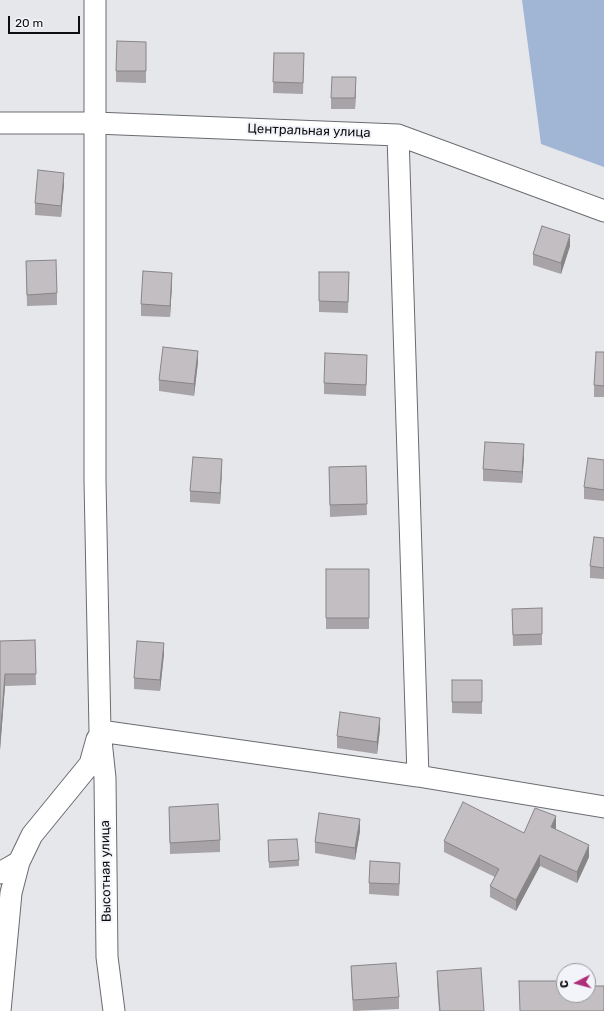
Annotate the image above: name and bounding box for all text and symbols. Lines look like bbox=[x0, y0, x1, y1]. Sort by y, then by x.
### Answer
scale bar bbox=[10, 8, 82, 34]
text: 20 m bbox=[15, 16, 43, 30]
street label: Центральная улица bbox=[247, 121, 371, 141]
street label: Высотная улица bbox=[97, 820, 115, 922]
north arrow bbox=[556, 963, 596, 1003]
text: С bbox=[558, 980, 571, 989]

